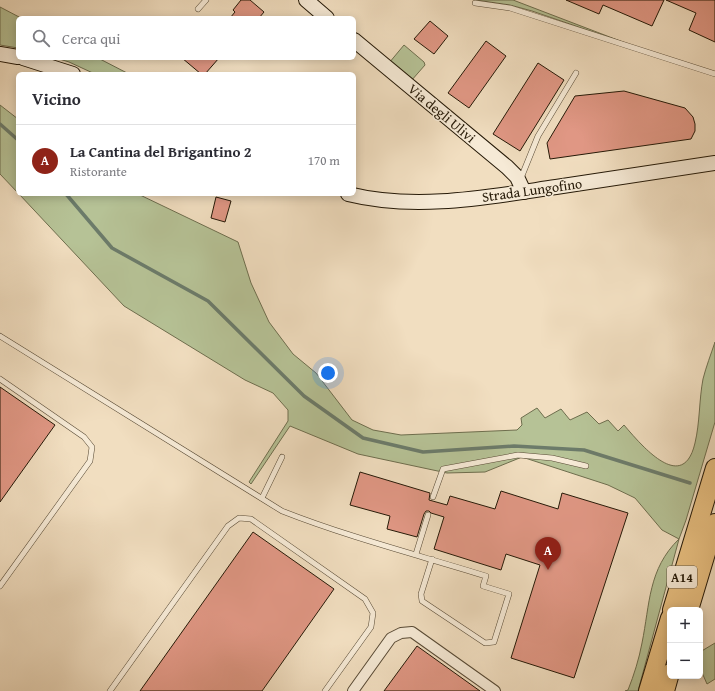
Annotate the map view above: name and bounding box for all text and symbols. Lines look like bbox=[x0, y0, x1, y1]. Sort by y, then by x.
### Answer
search box bbox=[16, 16, 356, 60]
icon: search bbox=[30, 27, 52, 49]
text: Cerca qui bbox=[62, 28, 120, 49]
street label: Via degli Ulivi bbox=[404, 79, 480, 147]
text: Vicino bbox=[32, 86, 81, 111]
text: La Cantina del Brigantino 2 bbox=[70, 141, 251, 162]
text: A bbox=[41, 151, 49, 170]
text: 170 m bbox=[308, 151, 340, 170]
text: Ristorante bbox=[70, 162, 127, 181]
street label: Strada Lungofino bbox=[481, 173, 583, 207]
your location bbox=[318, 363, 338, 383]
pin: A bbox=[535, 537, 561, 570]
road number: A14 bbox=[667, 566, 697, 588]
map controls bbox=[667, 607, 703, 679]
button: + bbox=[667, 607, 703, 643]
button: − bbox=[667, 643, 703, 679]

